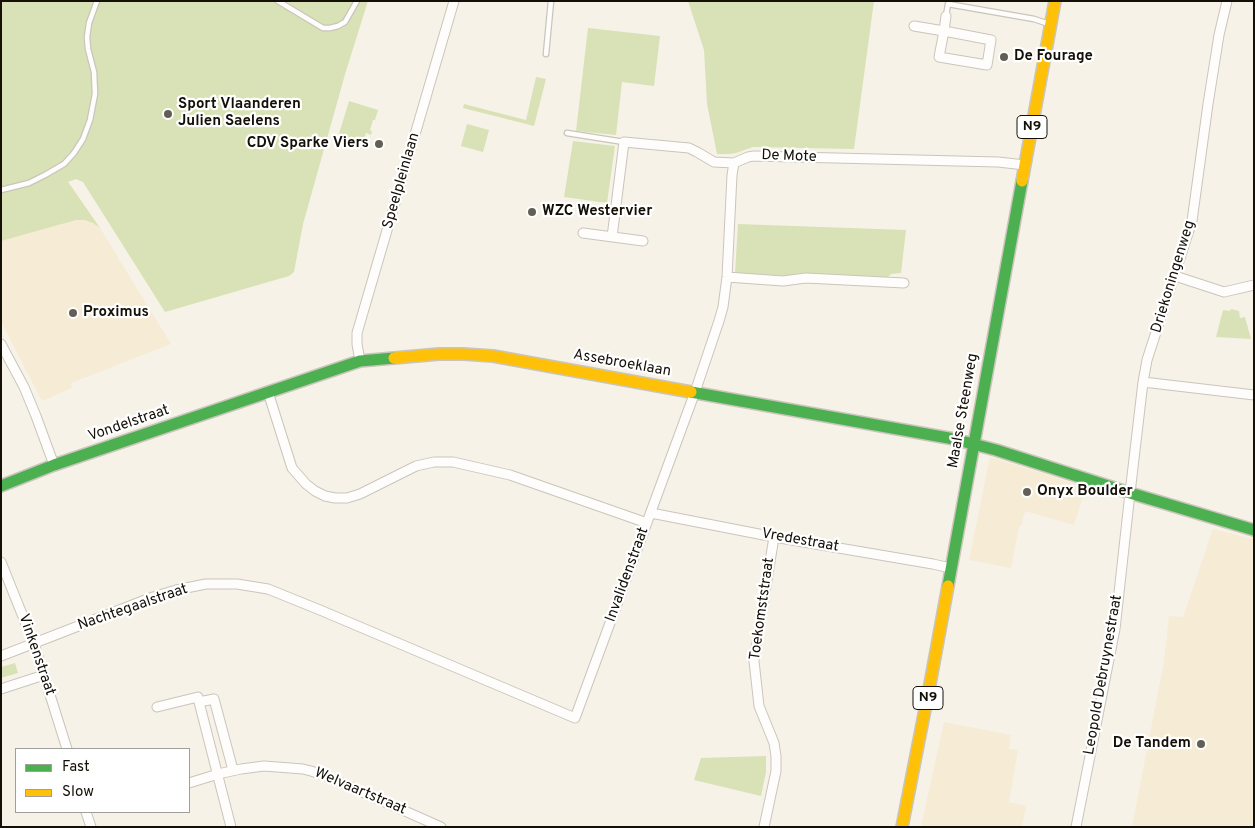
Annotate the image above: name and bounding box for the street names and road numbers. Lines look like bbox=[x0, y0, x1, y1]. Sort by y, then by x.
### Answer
road number: N9 bbox=[1017, 115, 1047, 138]
street label: Speelpleinlaan bbox=[380, 131, 424, 231]
street label: De Mote bbox=[761, 147, 817, 167]
street label: Driekoningenweg bbox=[1148, 218, 1200, 336]
street label: Assebroeklaan bbox=[572, 347, 672, 381]
street label: Maalse Steenweg bbox=[945, 352, 983, 470]
street label: Vondelstraat bbox=[86, 402, 172, 446]
street label: Invalidenstraat bbox=[603, 525, 653, 625]
street label: Vredestraat bbox=[760, 525, 840, 557]
street label: Toekomststraat bbox=[747, 556, 779, 662]
street label: Nachtegaalstraat bbox=[76, 581, 190, 635]
street label: Leopold Debruynestraat bbox=[1081, 594, 1127, 756]
street label: Vinkenstraat bbox=[14, 612, 58, 698]
road number: N9 bbox=[913, 686, 943, 710]
street label: Welvaartstraat bbox=[311, 765, 409, 819]

